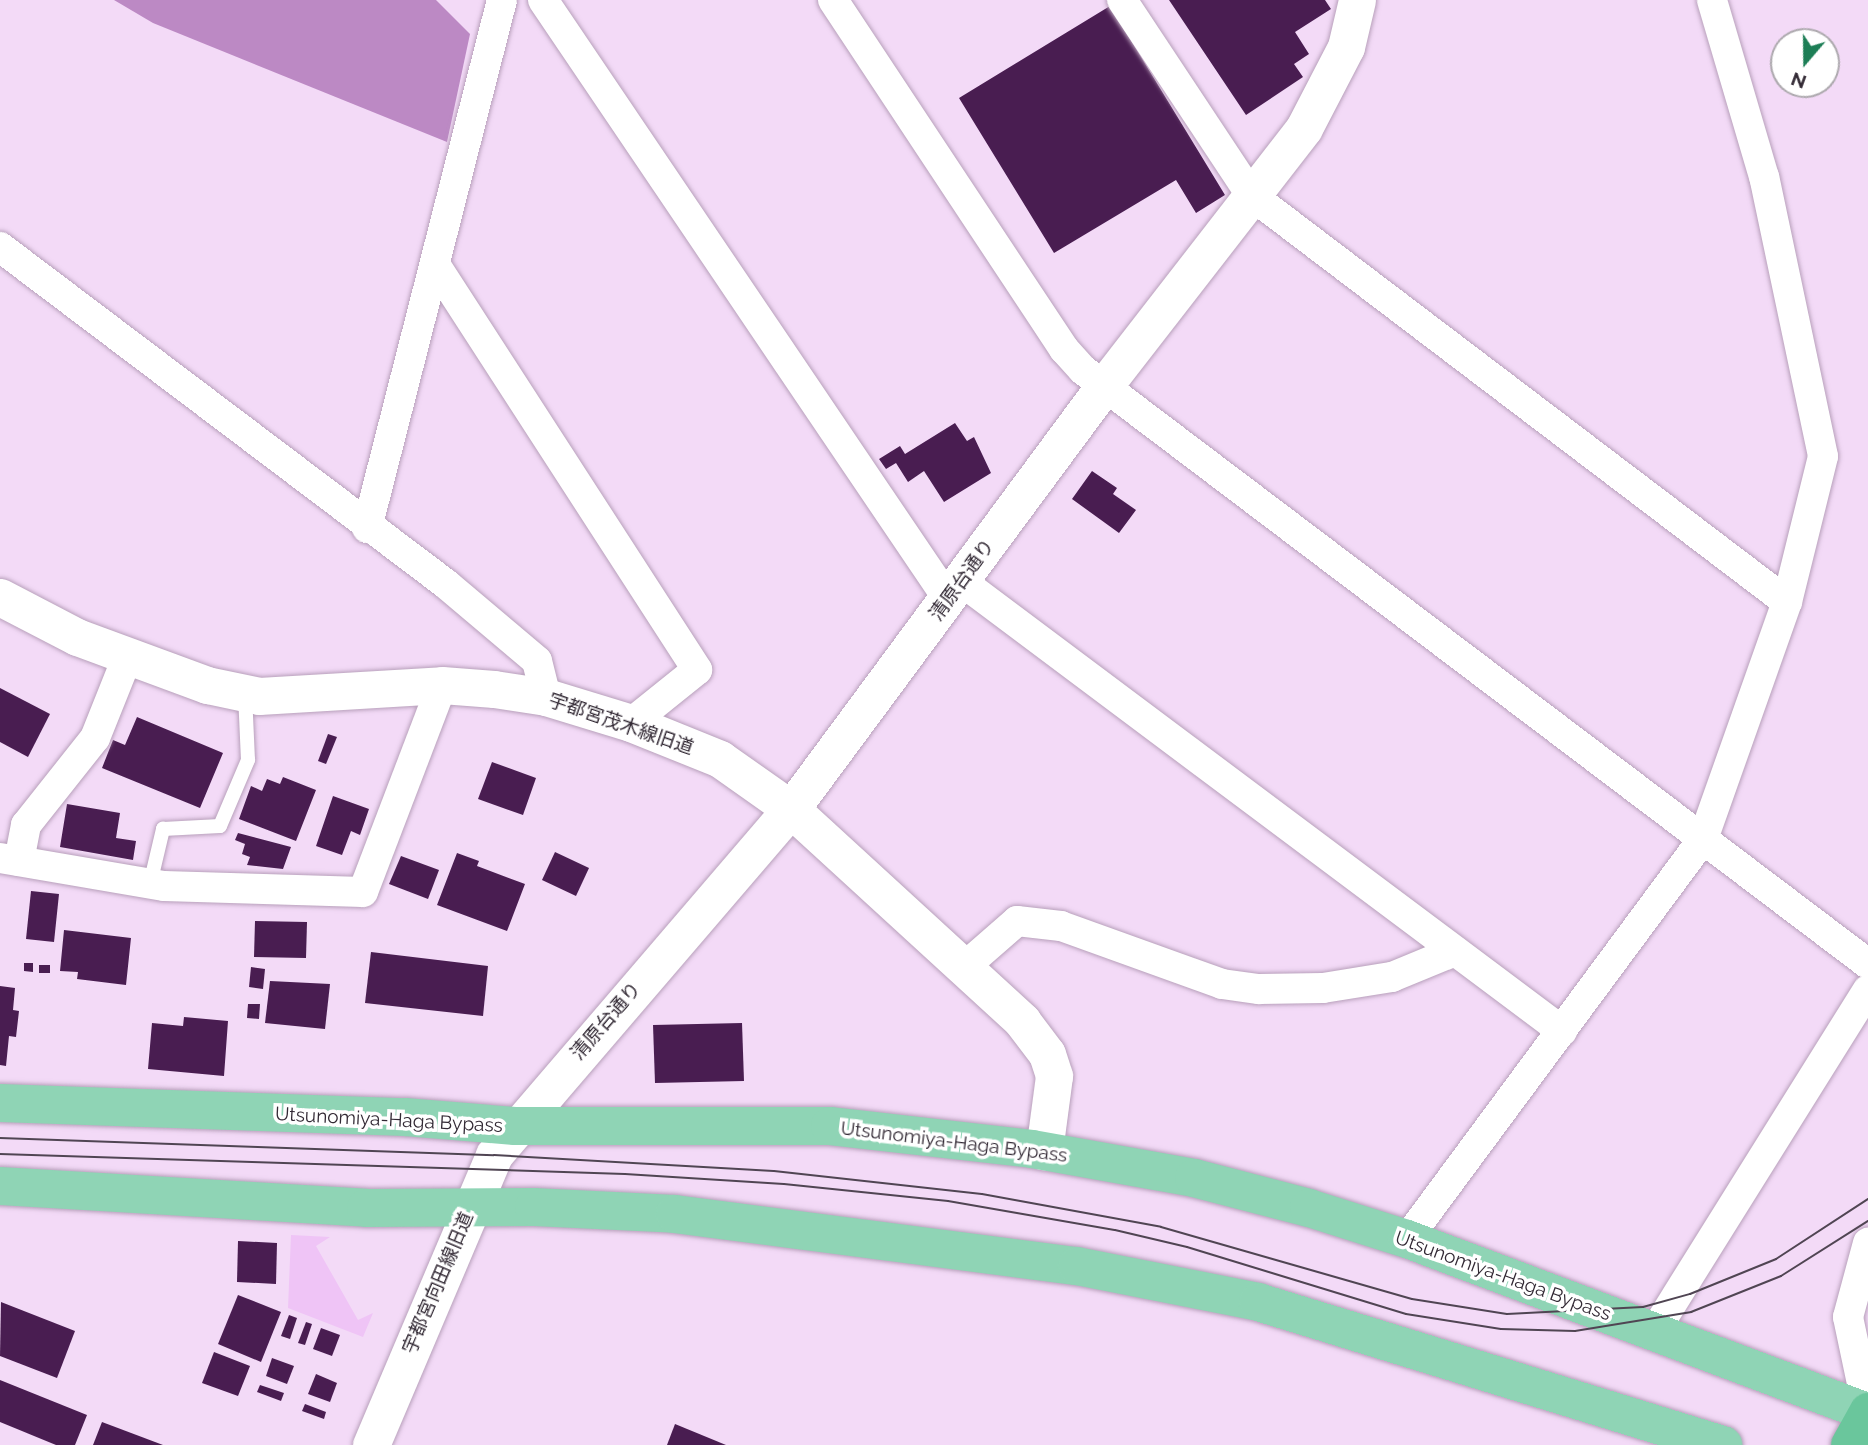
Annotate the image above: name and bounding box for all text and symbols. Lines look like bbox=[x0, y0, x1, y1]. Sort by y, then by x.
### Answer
north arrow bbox=[1770, 28, 1840, 98]
text: N bbox=[1788, 68, 1809, 94]
street label: 清原台通り bbox=[925, 535, 999, 625]
street label: 宇都宮茂木線旧道 bbox=[545, 688, 697, 760]
street label: 清原台通り bbox=[566, 978, 646, 1064]
street label: Utsunomiya-Haga Bypass bbox=[275, 1103, 503, 1137]
street label: Utsunomiya-Haga Bypass bbox=[839, 1117, 1069, 1167]
street label: 宇都宮向田線旧道 bbox=[398, 1209, 478, 1357]
street label: Utsunomiya-Haga Bypass bbox=[1392, 1226, 1614, 1326]

